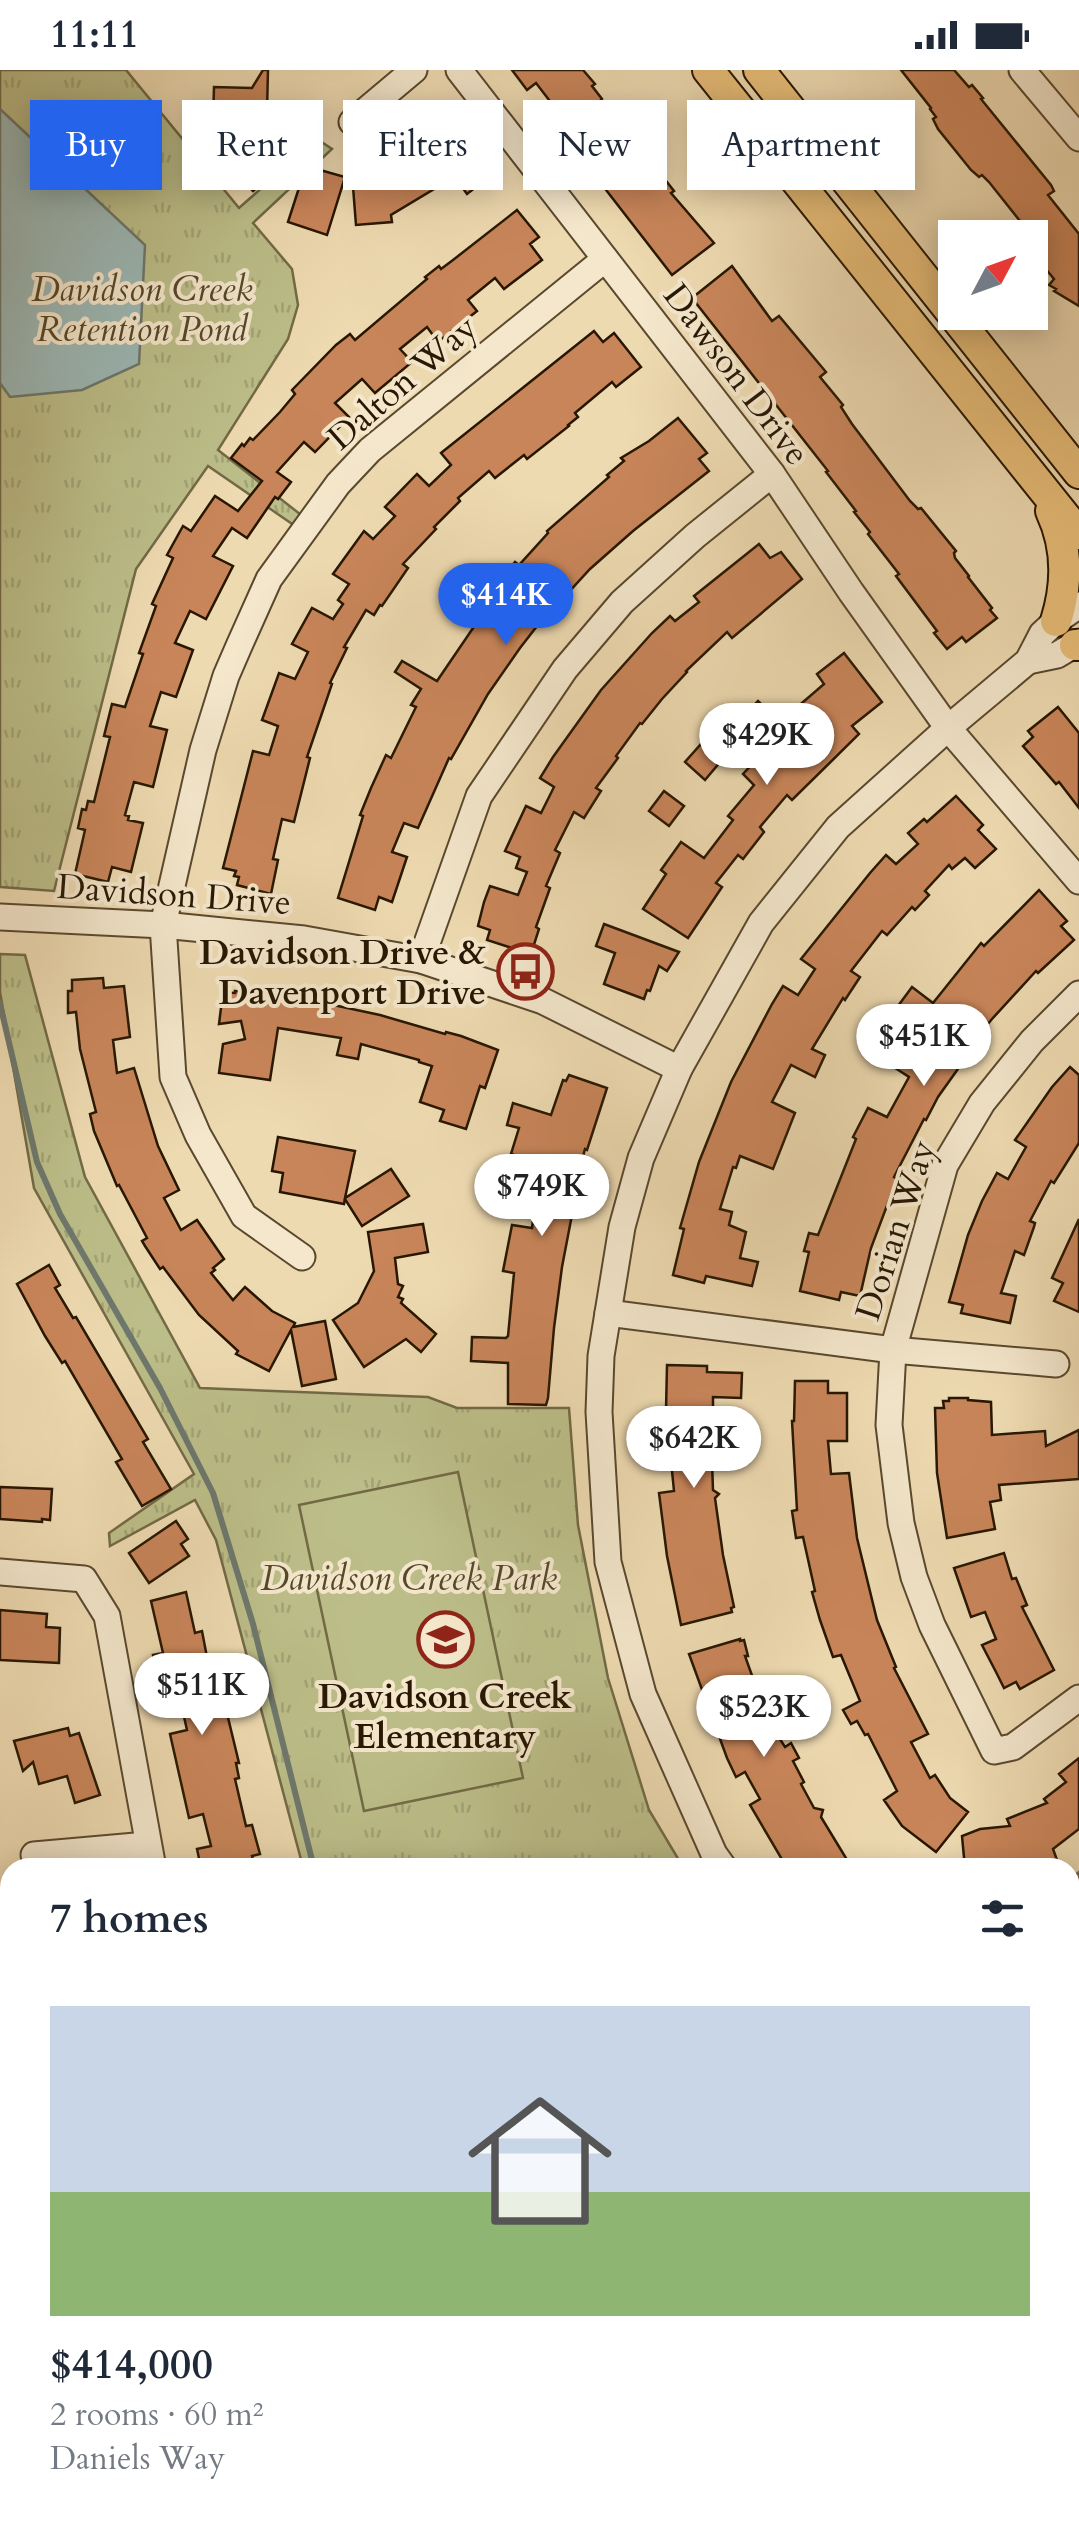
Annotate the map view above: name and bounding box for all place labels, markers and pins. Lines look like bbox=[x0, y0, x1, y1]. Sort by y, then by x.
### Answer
pin: $414K bbox=[436, 563, 576, 648]
pin: $429K bbox=[697, 703, 837, 788]
place label: Davidson Drive & Davenport Drive bbox=[199, 929, 486, 1017]
bus stop icon: Davidson Drive & Davenport Drive bbox=[495, 942, 555, 1002]
pin: $451K bbox=[854, 1004, 994, 1089]
pin: $749K bbox=[472, 1154, 612, 1239]
pin: $642K bbox=[624, 1406, 764, 1491]
school or university icon: Davidson Creek Elementary bbox=[415, 1610, 475, 1670]
pin: $511K bbox=[132, 1653, 272, 1738]
place label: Davidson Creek Elementary bbox=[318, 1673, 572, 1761]
pin: $523K bbox=[694, 1675, 834, 1760]

